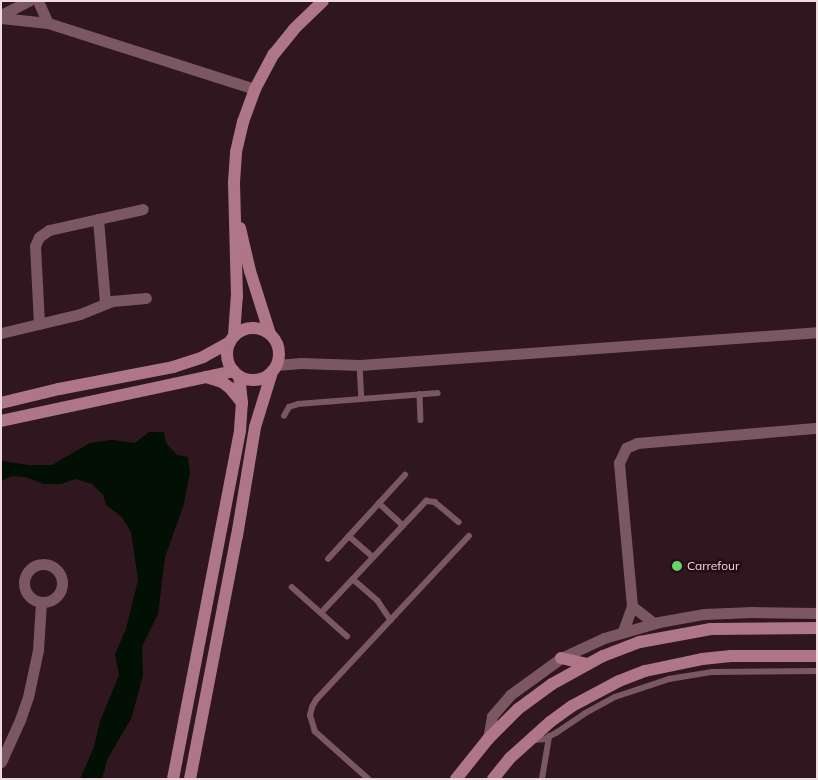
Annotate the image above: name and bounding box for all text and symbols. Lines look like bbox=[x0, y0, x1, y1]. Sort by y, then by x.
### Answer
place label: Carrefour bbox=[687, 559, 739, 573]
marker: Carrefour bbox=[671, 560, 683, 572]

